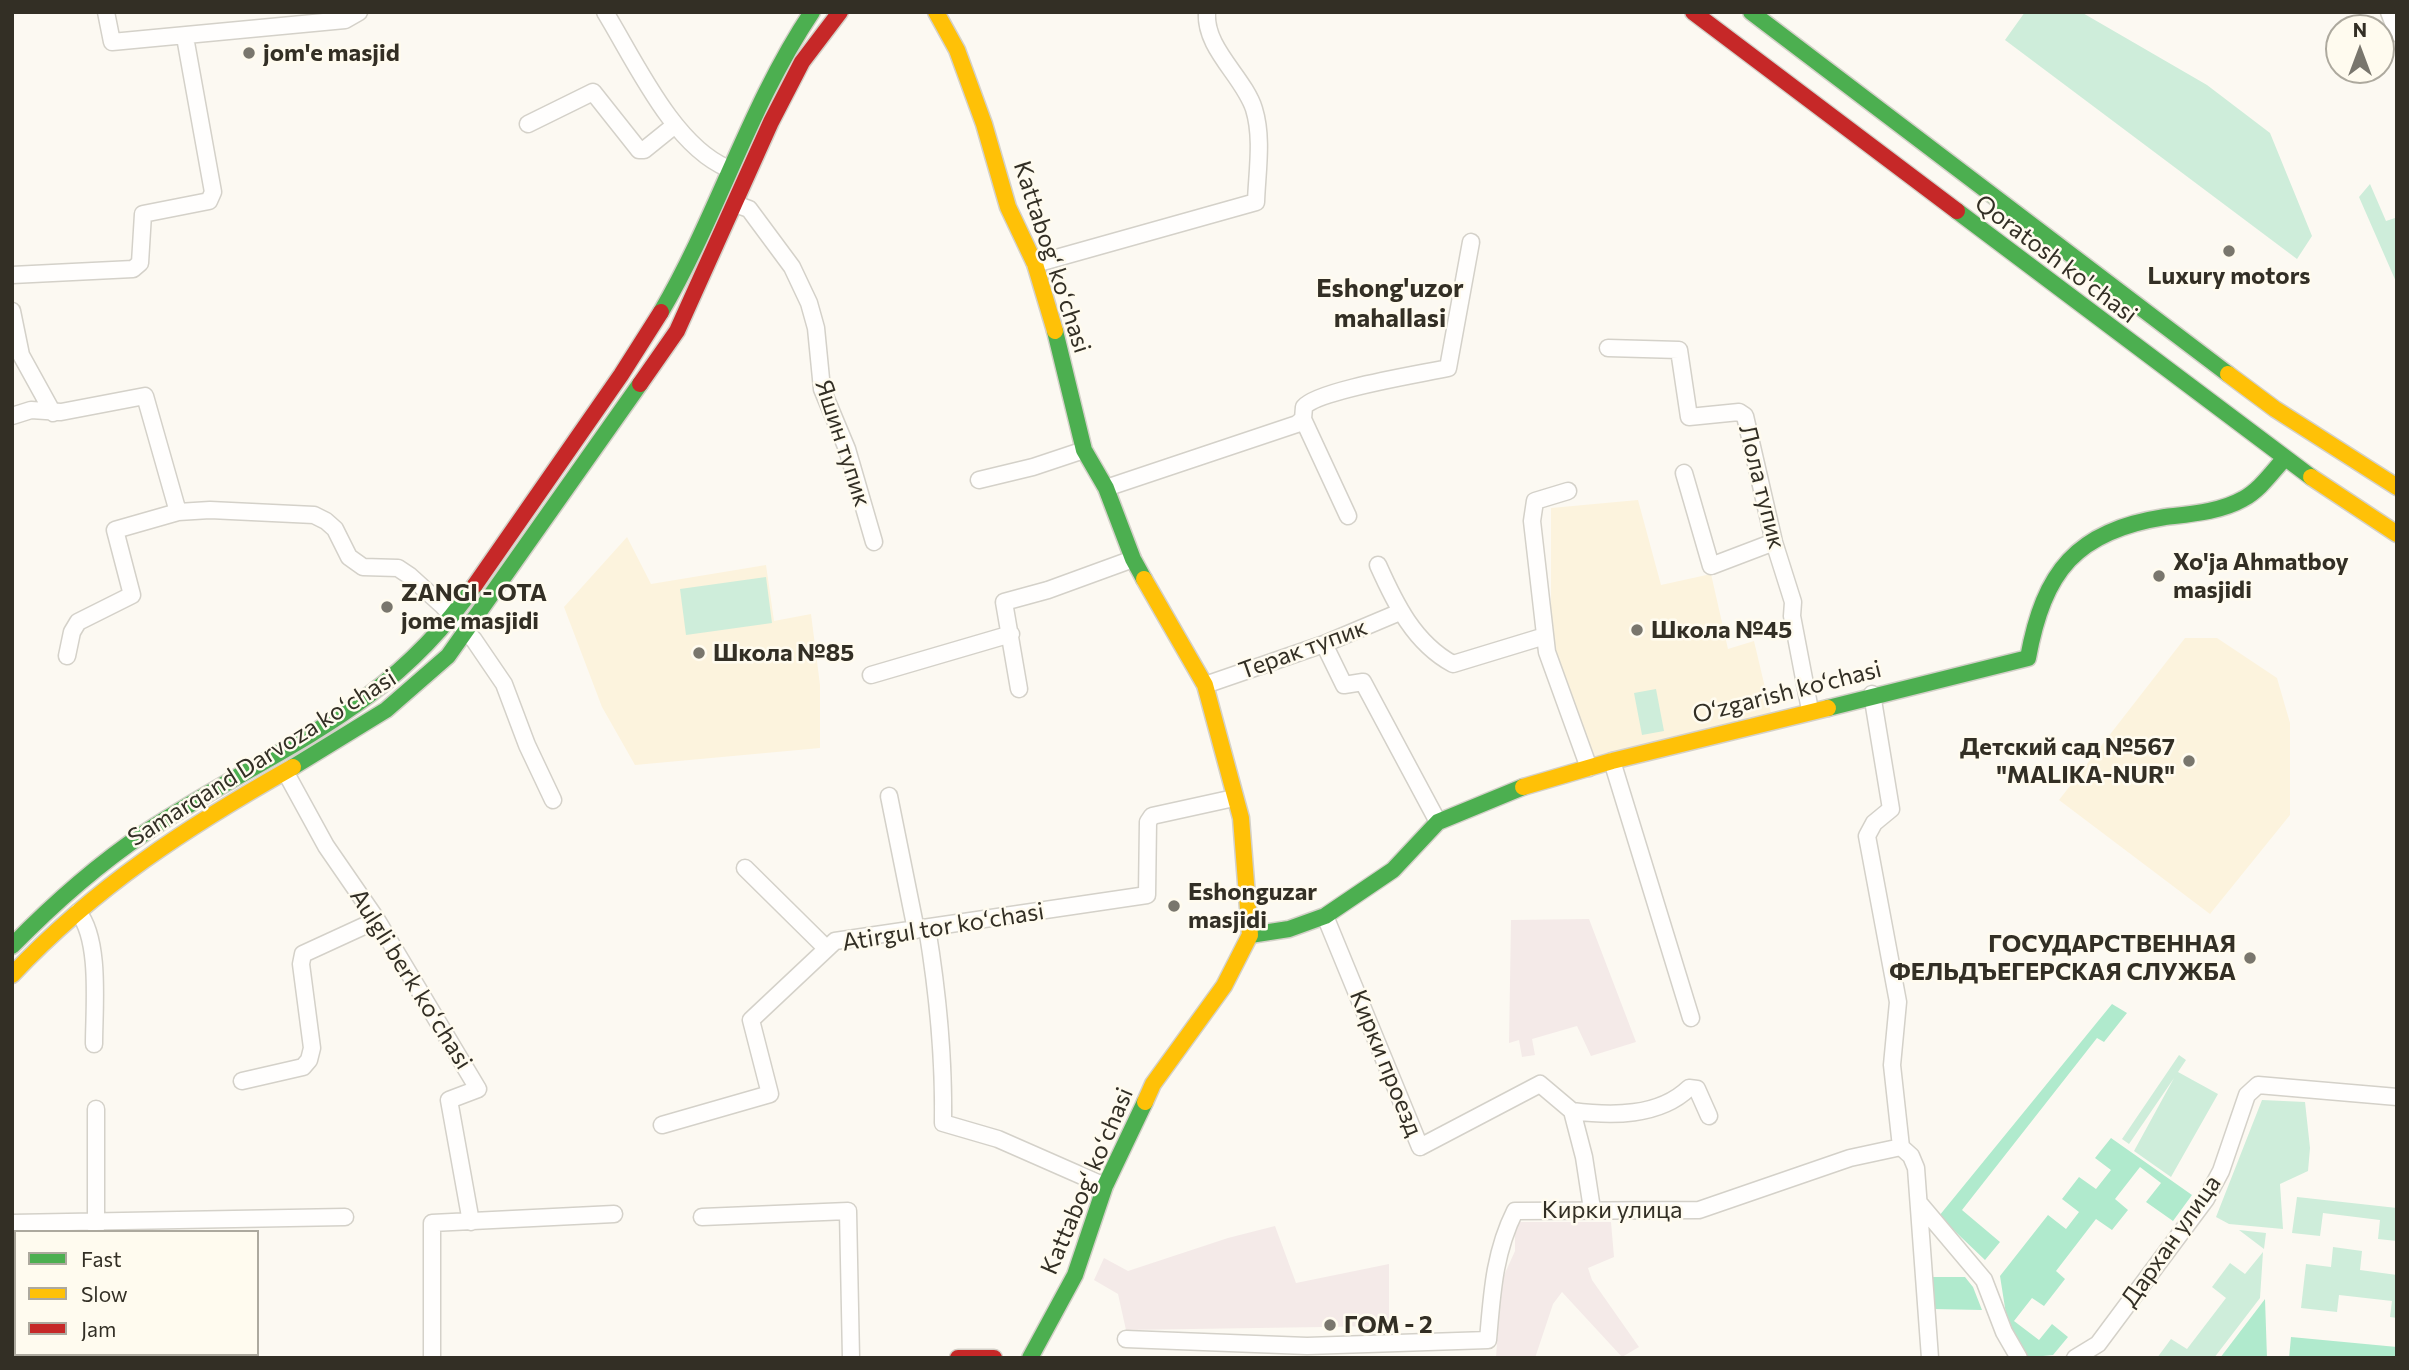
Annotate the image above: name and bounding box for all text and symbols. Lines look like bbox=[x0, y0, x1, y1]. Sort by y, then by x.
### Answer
north arrow bbox=[2325, 14, 2395, 84]
text: N bbox=[2353, 18, 2367, 41]
place label: jom'e masjid bbox=[263, 39, 400, 67]
marker: jom'e masjid bbox=[241, 45, 257, 61]
street label: Kattabogʻ koʻchasi bbox=[1007, 157, 1097, 357]
street label: Qoratosh ko'chasi bbox=[1969, 189, 2143, 329]
marker: Luxury motors bbox=[2221, 243, 2237, 259]
place label: Luxury motors bbox=[2148, 262, 2310, 290]
district label: Eshong'uzor mahallasi bbox=[1316, 272, 1464, 334]
street label: Яшин тупик bbox=[809, 376, 877, 510]
street label: Лола тупик bbox=[1733, 422, 1791, 552]
place label: Xo'ja Ahmatboy masjidi bbox=[2173, 548, 2349, 604]
marker: Xo'ja Ahmatboy masjidi bbox=[2151, 568, 2167, 584]
place label: ZANGI - OTA jome masjidi bbox=[401, 579, 547, 635]
marker: ZANGI - OTA jome masjidi bbox=[379, 599, 395, 615]
street label: Терак тупик bbox=[1235, 613, 1371, 685]
place label: Школа №45 bbox=[1651, 616, 1792, 644]
marker: Школа №45 bbox=[1629, 622, 1645, 638]
place label: Школа №85 bbox=[713, 639, 854, 667]
marker: Школа №85 bbox=[691, 645, 707, 661]
street label: O‘zgarish ko‘chasi bbox=[1690, 655, 1884, 729]
street label: Samarqand Darvoza koʻchasi bbox=[123, 663, 401, 853]
place label: Детский сад №567 "MALIKA-NUR" bbox=[1960, 733, 2175, 789]
marker: Детский сад №567 "MALIKA-NUR" bbox=[2181, 753, 2197, 769]
place label: Eshonguzar masjidi bbox=[1188, 878, 1317, 934]
street label: Aulgli berk koʻchasi bbox=[344, 883, 478, 1075]
street label: Atirgul tor koʻchasi bbox=[840, 897, 1046, 957]
marker: Eshonguzar masjidi bbox=[1166, 898, 1182, 914]
place label: ГОСУДАРСТВЕННАЯ ФЕЛЬДЪЕГЕРСКАЯ СЛУЖБА bbox=[1889, 930, 2236, 986]
marker: ГОСУДАРСТВЕННАЯ ФЕЛЬДЪЕГЕРСКАЯ СЛУЖБА bbox=[2242, 950, 2258, 966]
street label: Кирки проезд bbox=[1344, 986, 1428, 1140]
street label: Kattabogʻ koʻchasi bbox=[1035, 1083, 1139, 1279]
street label: Дархан улица bbox=[2115, 1170, 2227, 1312]
street label: Кирки улица bbox=[1542, 1196, 1682, 1224]
legend bbox=[14, 1230, 259, 1356]
text: Fast bbox=[81, 1246, 122, 1271]
text: Slow bbox=[81, 1281, 128, 1306]
place label: ГОМ - 2 bbox=[1344, 1311, 1433, 1339]
text: Jam bbox=[81, 1316, 116, 1341]
marker: ГОМ - 2 bbox=[1322, 1317, 1338, 1333]

